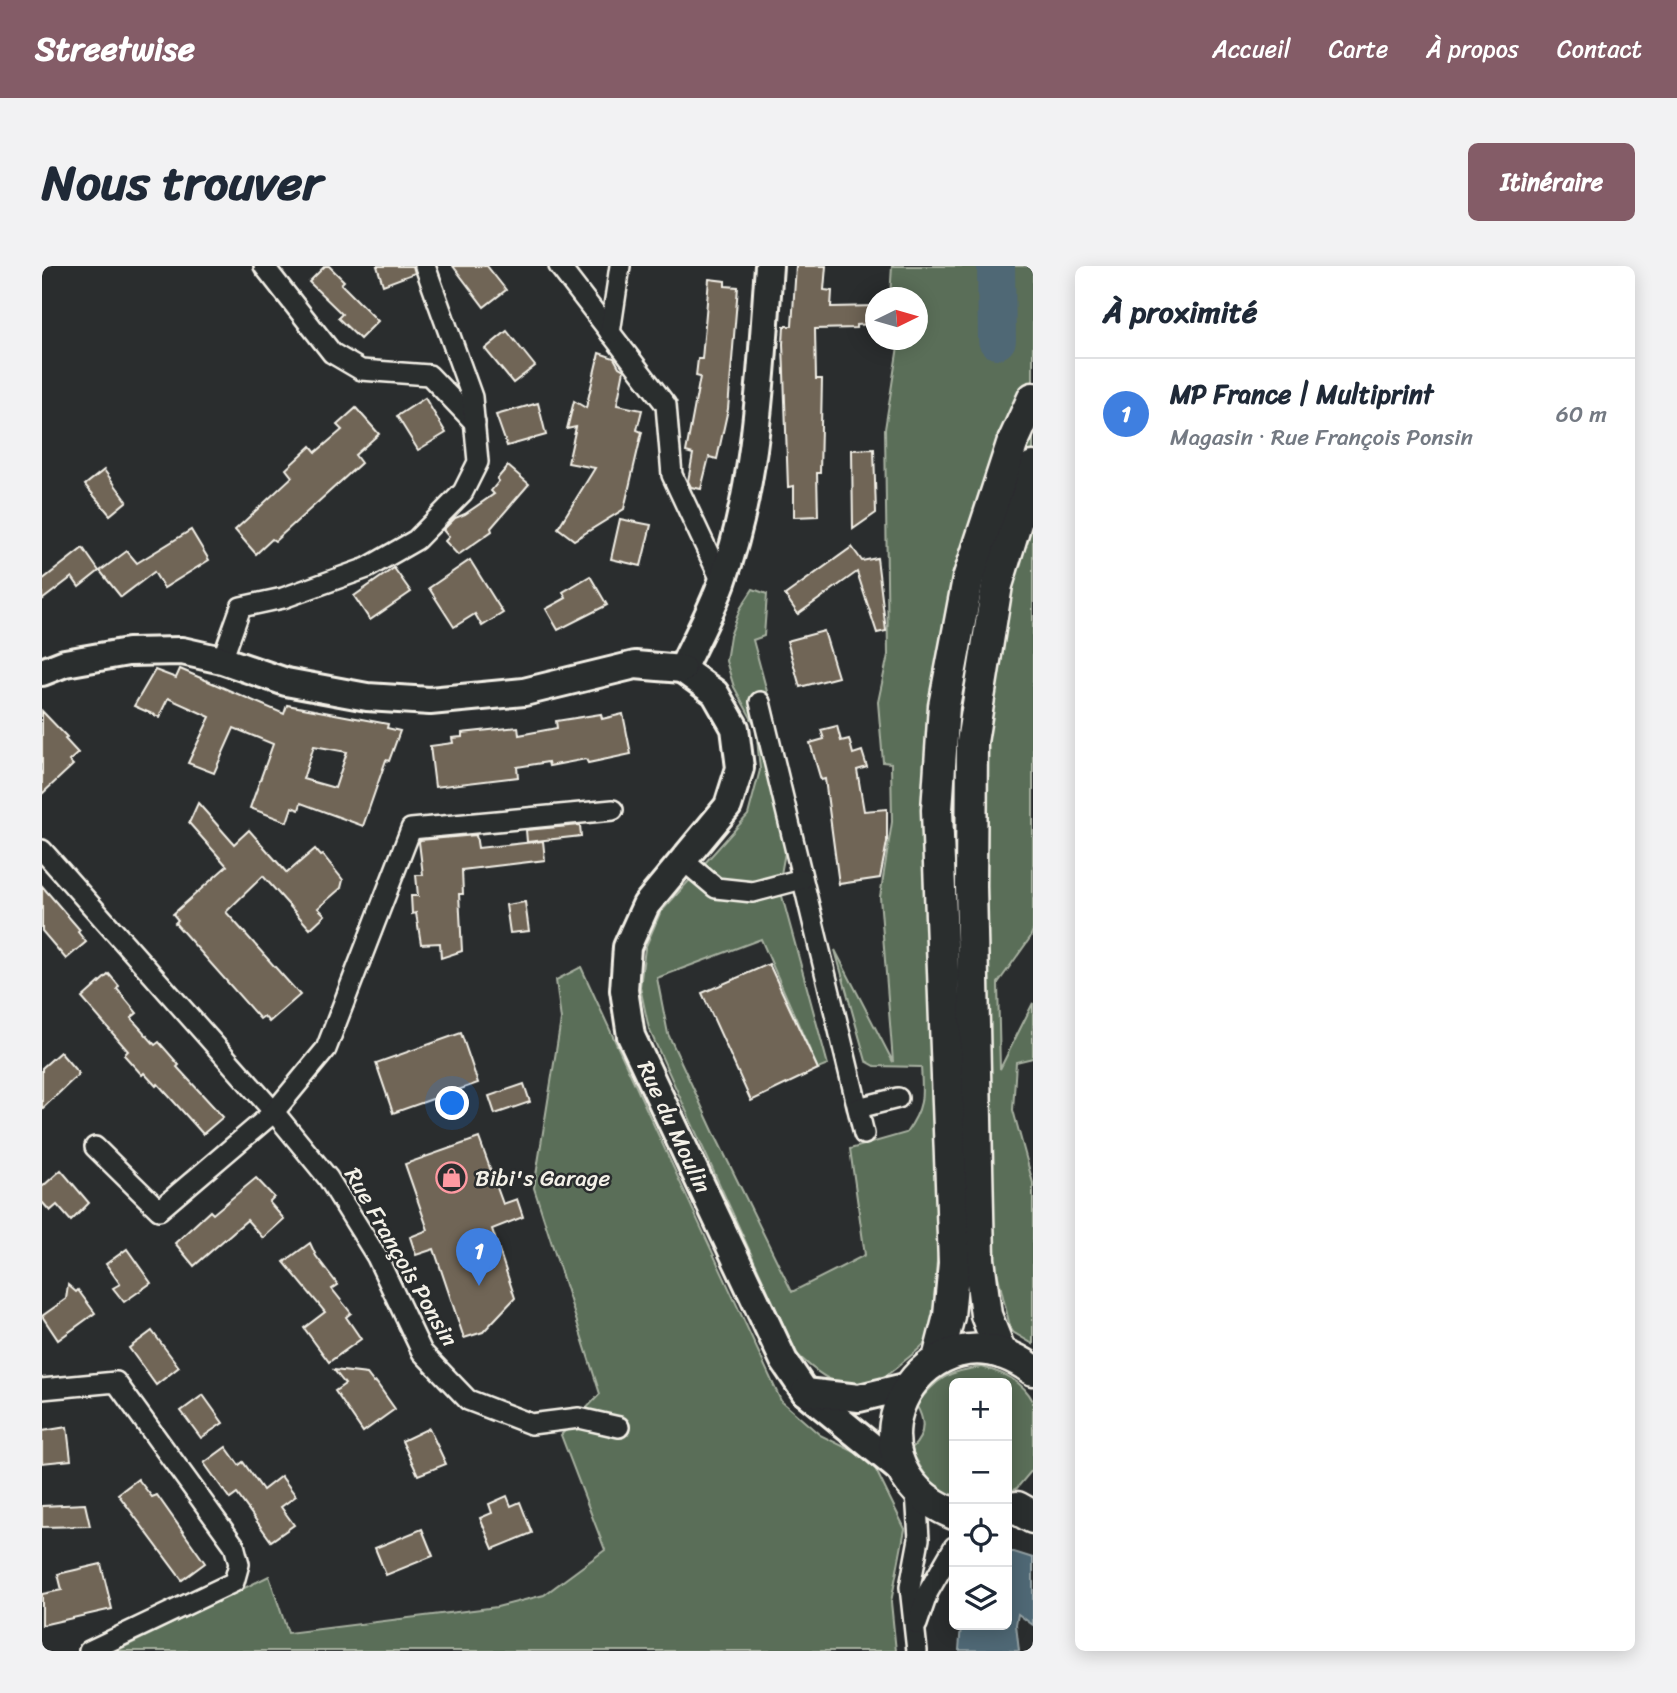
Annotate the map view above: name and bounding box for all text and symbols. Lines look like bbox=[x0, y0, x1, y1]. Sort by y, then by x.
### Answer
text: Streetwise bbox=[35, 20, 195, 78]
text: Accueil bbox=[1212, 28, 1291, 70]
text: Carte bbox=[1329, 28, 1388, 70]
text: À propos bbox=[1426, 28, 1519, 70]
text: Contact bbox=[1557, 28, 1642, 70]
text: Nous trouver bbox=[42, 139, 322, 226]
button: Itinéraire bbox=[1468, 143, 1635, 221]
text: À proximité bbox=[1103, 285, 1257, 339]
north arrow bbox=[865, 287, 928, 350]
text: MP France | Multiprint bbox=[1170, 371, 1433, 417]
text: 1 bbox=[1121, 394, 1131, 435]
text: 60 m bbox=[1556, 394, 1607, 435]
text: Magasin · Rue François Ponsin bbox=[1170, 417, 1473, 458]
street label: Rue du Moulin bbox=[625, 1054, 723, 1201]
your location bbox=[435, 1086, 469, 1120]
place label: Bibi's Garage bbox=[475, 1158, 610, 1199]
street label: Rue François Ponsin bbox=[333, 1159, 470, 1355]
shop icon: Bibi's Garage bbox=[435, 1161, 469, 1195]
pin: 1 bbox=[456, 1228, 502, 1286]
map controls bbox=[949, 1378, 1012, 1630]
button: + bbox=[949, 1378, 1012, 1441]
button: − bbox=[949, 1441, 1012, 1504]
button: locate bbox=[949, 1504, 1012, 1567]
button: layers bbox=[949, 1567, 1012, 1630]

